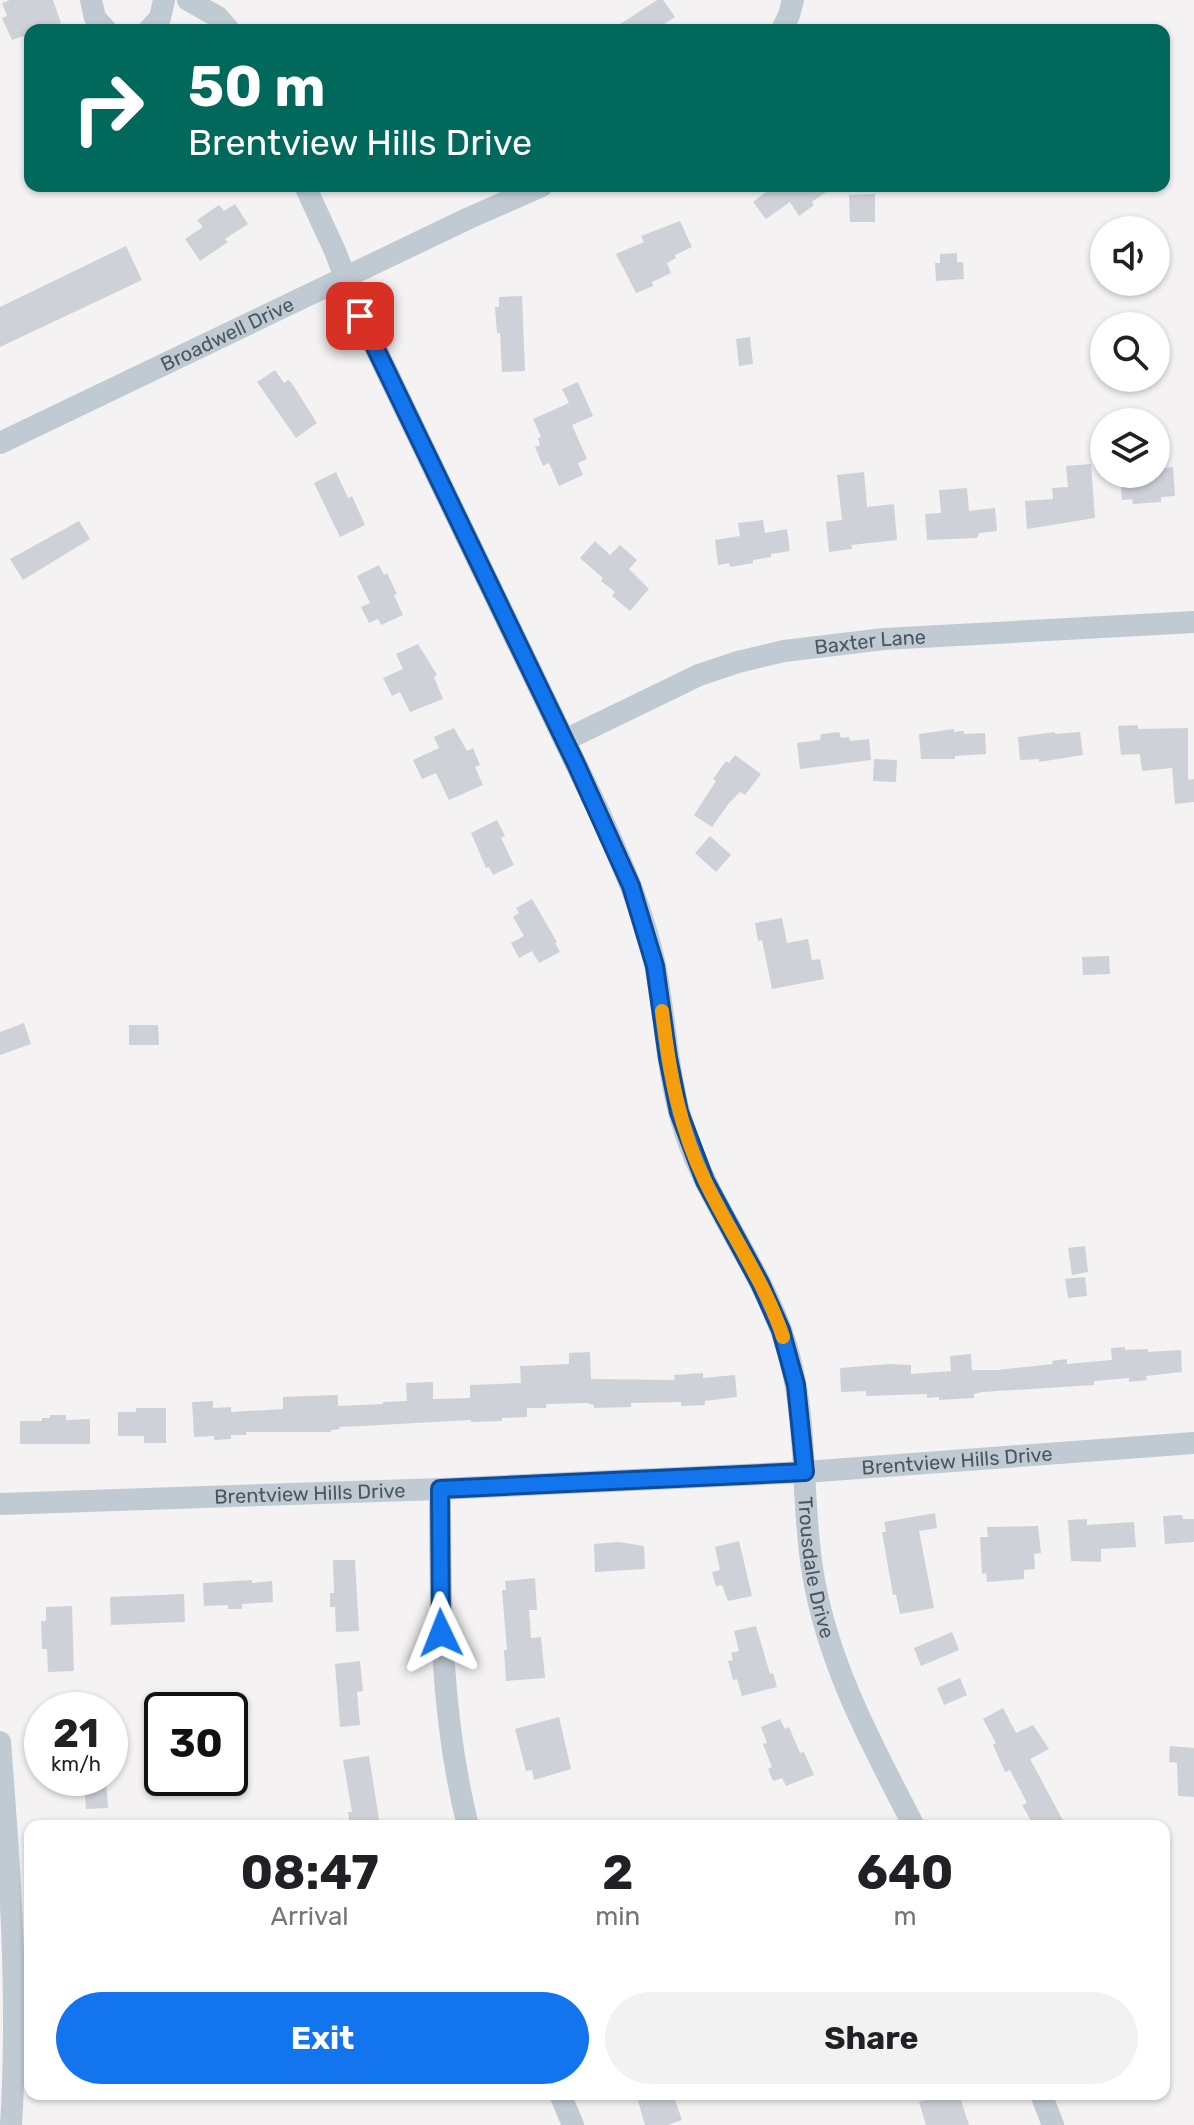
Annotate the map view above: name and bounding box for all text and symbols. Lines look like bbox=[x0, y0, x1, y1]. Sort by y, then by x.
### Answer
text: 50 m bbox=[188, 54, 325, 120]
icon: right bbox=[56, 56, 160, 160]
text: Brentview Hills Drive bbox=[188, 121, 532, 164]
map controls bbox=[1090, 216, 1170, 488]
button: sound bbox=[1090, 216, 1170, 296]
pin bbox=[326, 282, 394, 350]
street label: Broadwell Drive bbox=[157, 292, 298, 376]
icon: arrive bbox=[338, 294, 382, 338]
button: search bbox=[1090, 312, 1170, 392]
button: layers bbox=[1090, 408, 1170, 488]
street label: Baxter Lane bbox=[813, 625, 927, 659]
street label: Brentview Hills Drive bbox=[861, 1442, 1053, 1480]
street label: Brentview Hills Drive bbox=[214, 1478, 406, 1509]
street label: Trousdale Drive bbox=[793, 1496, 840, 1641]
position arrow bbox=[399, 1591, 483, 1675]
speed limit sign: 30 bbox=[144, 1692, 248, 1796]
text: 21 bbox=[53, 1710, 99, 1757]
text: km/h bbox=[51, 1752, 101, 1776]
text: 08:47 bbox=[240, 1844, 379, 1901]
text: 2 bbox=[602, 1844, 633, 1901]
text: 640 bbox=[857, 1844, 954, 1901]
text: Arrival bbox=[271, 1901, 349, 1932]
text: min bbox=[595, 1901, 640, 1932]
text: m bbox=[894, 1901, 917, 1932]
button: Exit bbox=[56, 1992, 589, 2084]
button: Share bbox=[605, 1992, 1138, 2084]

